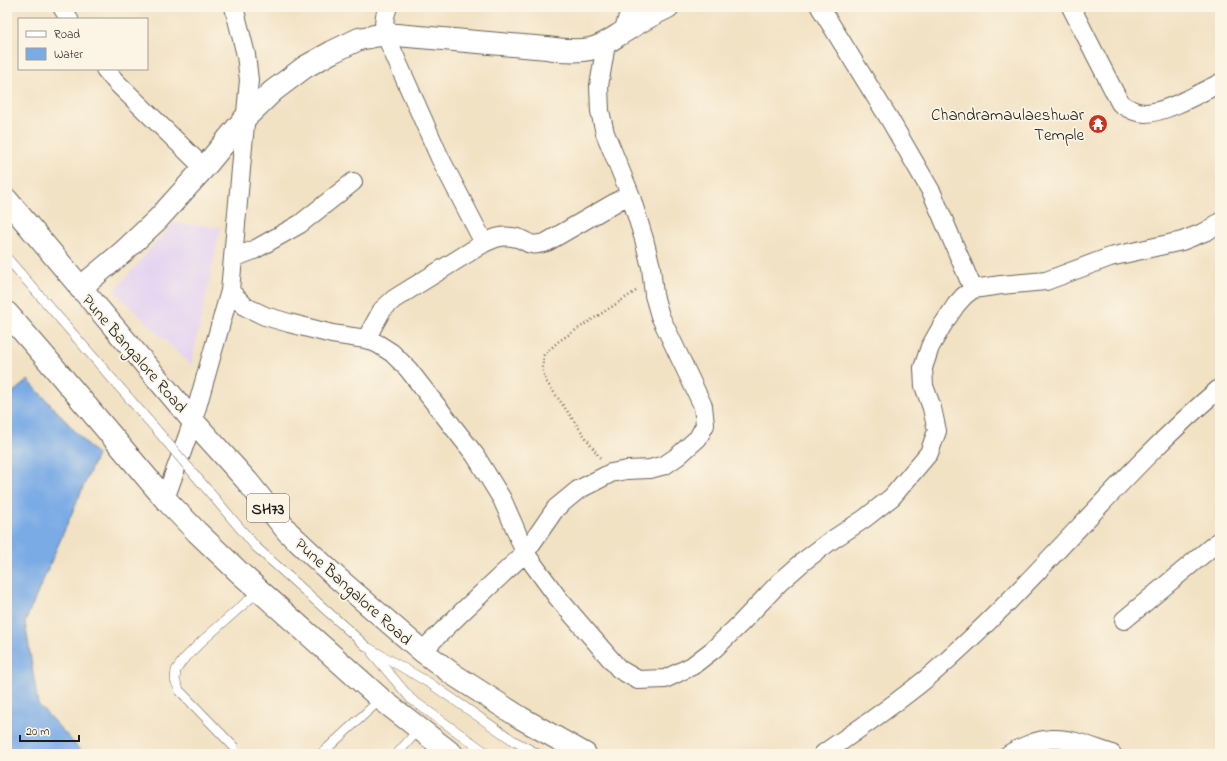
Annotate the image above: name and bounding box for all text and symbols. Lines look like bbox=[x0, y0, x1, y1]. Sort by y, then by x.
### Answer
legend bbox=[18, 18, 148, 70]
text: Road bbox=[54, 26, 80, 44]
text: Water bbox=[54, 46, 83, 64]
place label: Chandramaulaeshwar Temple bbox=[931, 103, 1085, 148]
temple icon: Chandramaulaeshwar Temple bbox=[1087, 113, 1109, 135]
street label: Pune Bangalore Road bbox=[74, 289, 193, 421]
road number: SH73 bbox=[247, 494, 289, 522]
street label: Pune Bangalore Road bbox=[287, 533, 418, 653]
scale bar bbox=[20, 717, 79, 743]
text: 20 m bbox=[26, 723, 49, 741]

